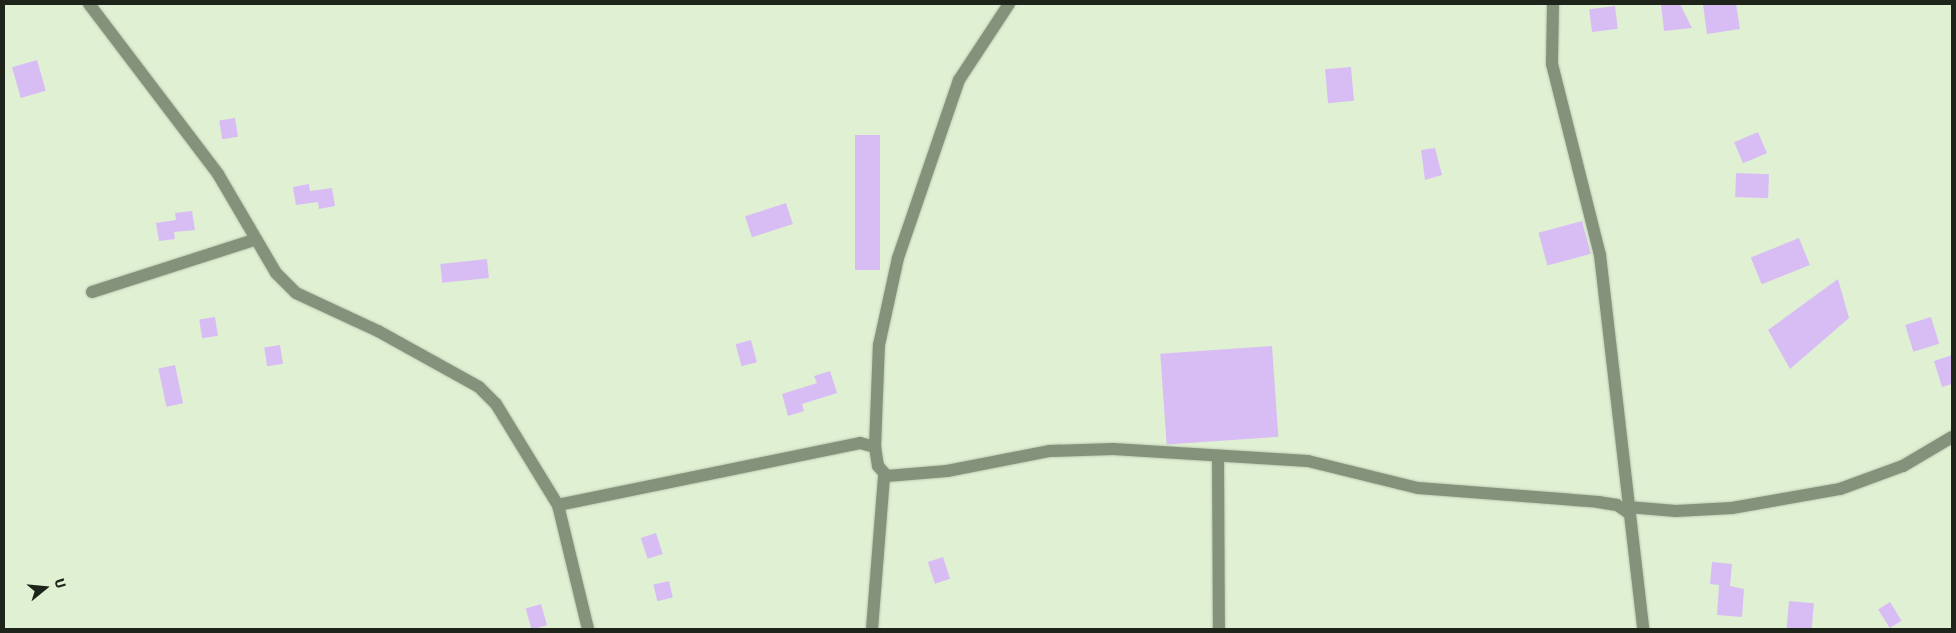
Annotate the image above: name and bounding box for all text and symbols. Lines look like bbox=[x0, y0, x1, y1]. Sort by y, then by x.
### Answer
north arrow bbox=[20, 563, 70, 613]
text: U bbox=[50, 576, 69, 590]

